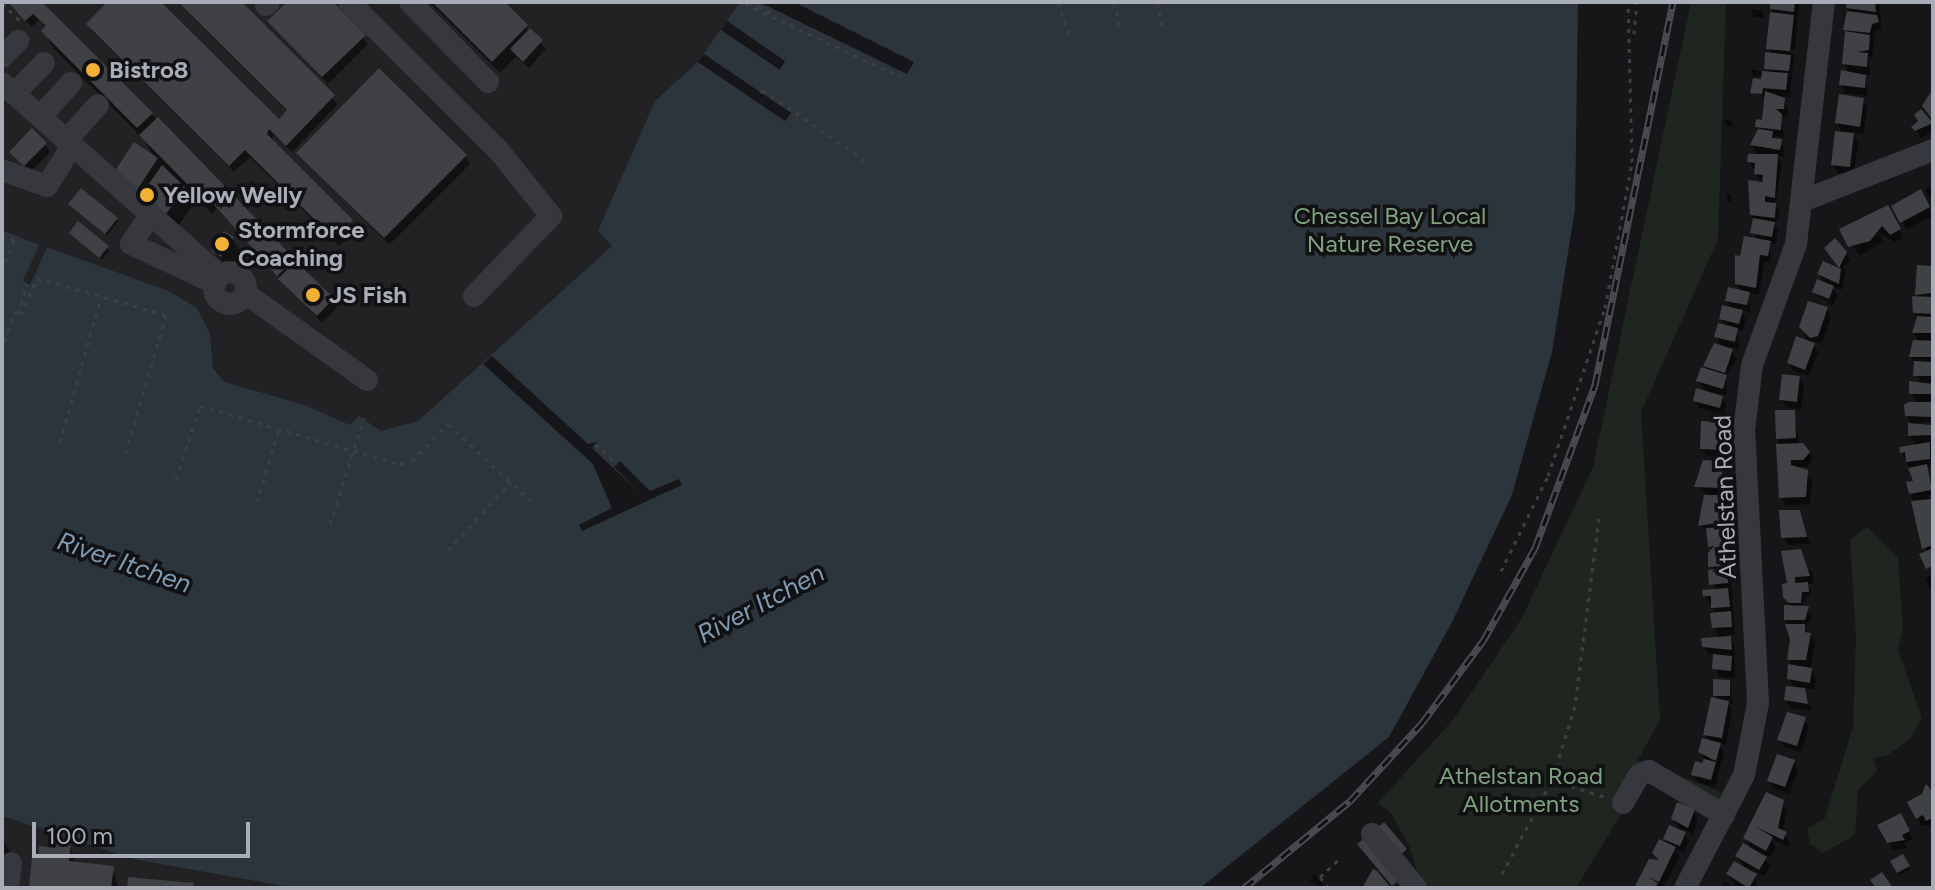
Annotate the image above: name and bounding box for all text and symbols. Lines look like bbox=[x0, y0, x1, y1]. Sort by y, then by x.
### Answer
place label: Bistro8 bbox=[109, 56, 189, 84]
marker: Bistro8 bbox=[84, 61, 102, 79]
place label: Yellow Welly bbox=[163, 181, 302, 209]
marker: Yellow Welly bbox=[138, 186, 156, 204]
park label: Chessel Bay Local Nature Reserve bbox=[1294, 202, 1486, 258]
place label: Stormforce Coaching bbox=[238, 216, 365, 272]
marker: Stormforce Coaching bbox=[213, 235, 231, 253]
place label: JS Fish bbox=[329, 281, 407, 309]
marker: JS Fish bbox=[304, 286, 322, 304]
street label: Athelstan Road bbox=[1708, 414, 1742, 580]
water label: River Itchen bbox=[53, 526, 195, 600]
water label: River Itchen bbox=[692, 557, 830, 651]
park label: Athelstan Road Allotments bbox=[1439, 762, 1603, 818]
scale bar bbox=[36, 806, 254, 856]
text: 100 m bbox=[46, 821, 113, 850]

